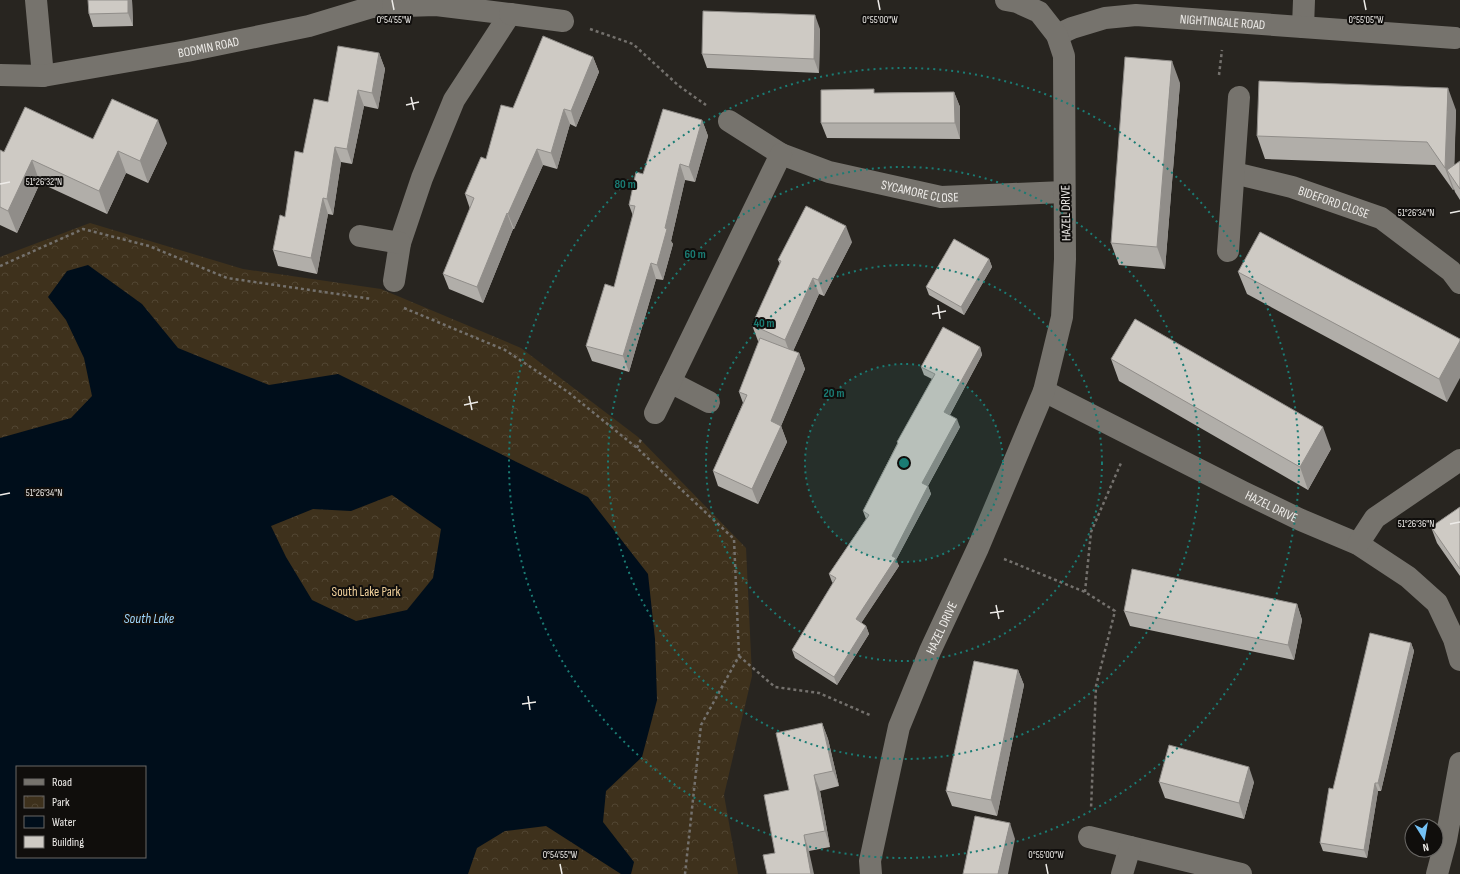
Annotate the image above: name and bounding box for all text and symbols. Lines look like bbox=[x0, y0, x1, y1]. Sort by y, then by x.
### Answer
street label: NIGHTINGALE ROAD bbox=[1179, 11, 1266, 33]
text: 0°54'55"W bbox=[377, 14, 412, 26]
text: 0°55'00"W bbox=[862, 14, 898, 26]
text: 0°55'05"W bbox=[1349, 14, 1384, 26]
street label: BODMIN ROAD bbox=[177, 34, 241, 61]
text: 51°26'32"N bbox=[26, 176, 62, 188]
text: 80 m bbox=[614, 177, 636, 192]
street label: SYCAMORE CLOSE bbox=[880, 177, 959, 206]
street label: BIDEFORD CLOSE bbox=[1296, 183, 1371, 222]
street label: HAZEL DRIVE bbox=[1058, 185, 1074, 241]
text: 51°26'34"N bbox=[1398, 207, 1434, 219]
text: 60 m bbox=[684, 247, 706, 262]
text: 40 m bbox=[753, 316, 775, 331]
text: 20 m bbox=[824, 386, 844, 401]
centre of rings bbox=[897, 456, 911, 470]
text: 51°26'34"N bbox=[26, 487, 62, 499]
street label: HAZEL DRIVE bbox=[1242, 487, 1300, 526]
text: 51°26'36"N bbox=[1398, 518, 1434, 530]
park label: South Lake Park bbox=[332, 584, 400, 600]
street label: HAZEL DRIVE bbox=[923, 599, 961, 657]
water label: South Lake bbox=[124, 610, 175, 627]
legend bbox=[16, 766, 146, 858]
text: Road bbox=[52, 775, 72, 790]
text: Park bbox=[52, 795, 70, 810]
text: Water bbox=[52, 815, 76, 830]
north arrow bbox=[1404, 818, 1444, 858]
text: Building bbox=[52, 835, 84, 850]
text: N bbox=[1422, 840, 1430, 854]
text: 0°54'55"W bbox=[543, 849, 578, 861]
text: 0°55'00"W bbox=[1028, 849, 1064, 861]

